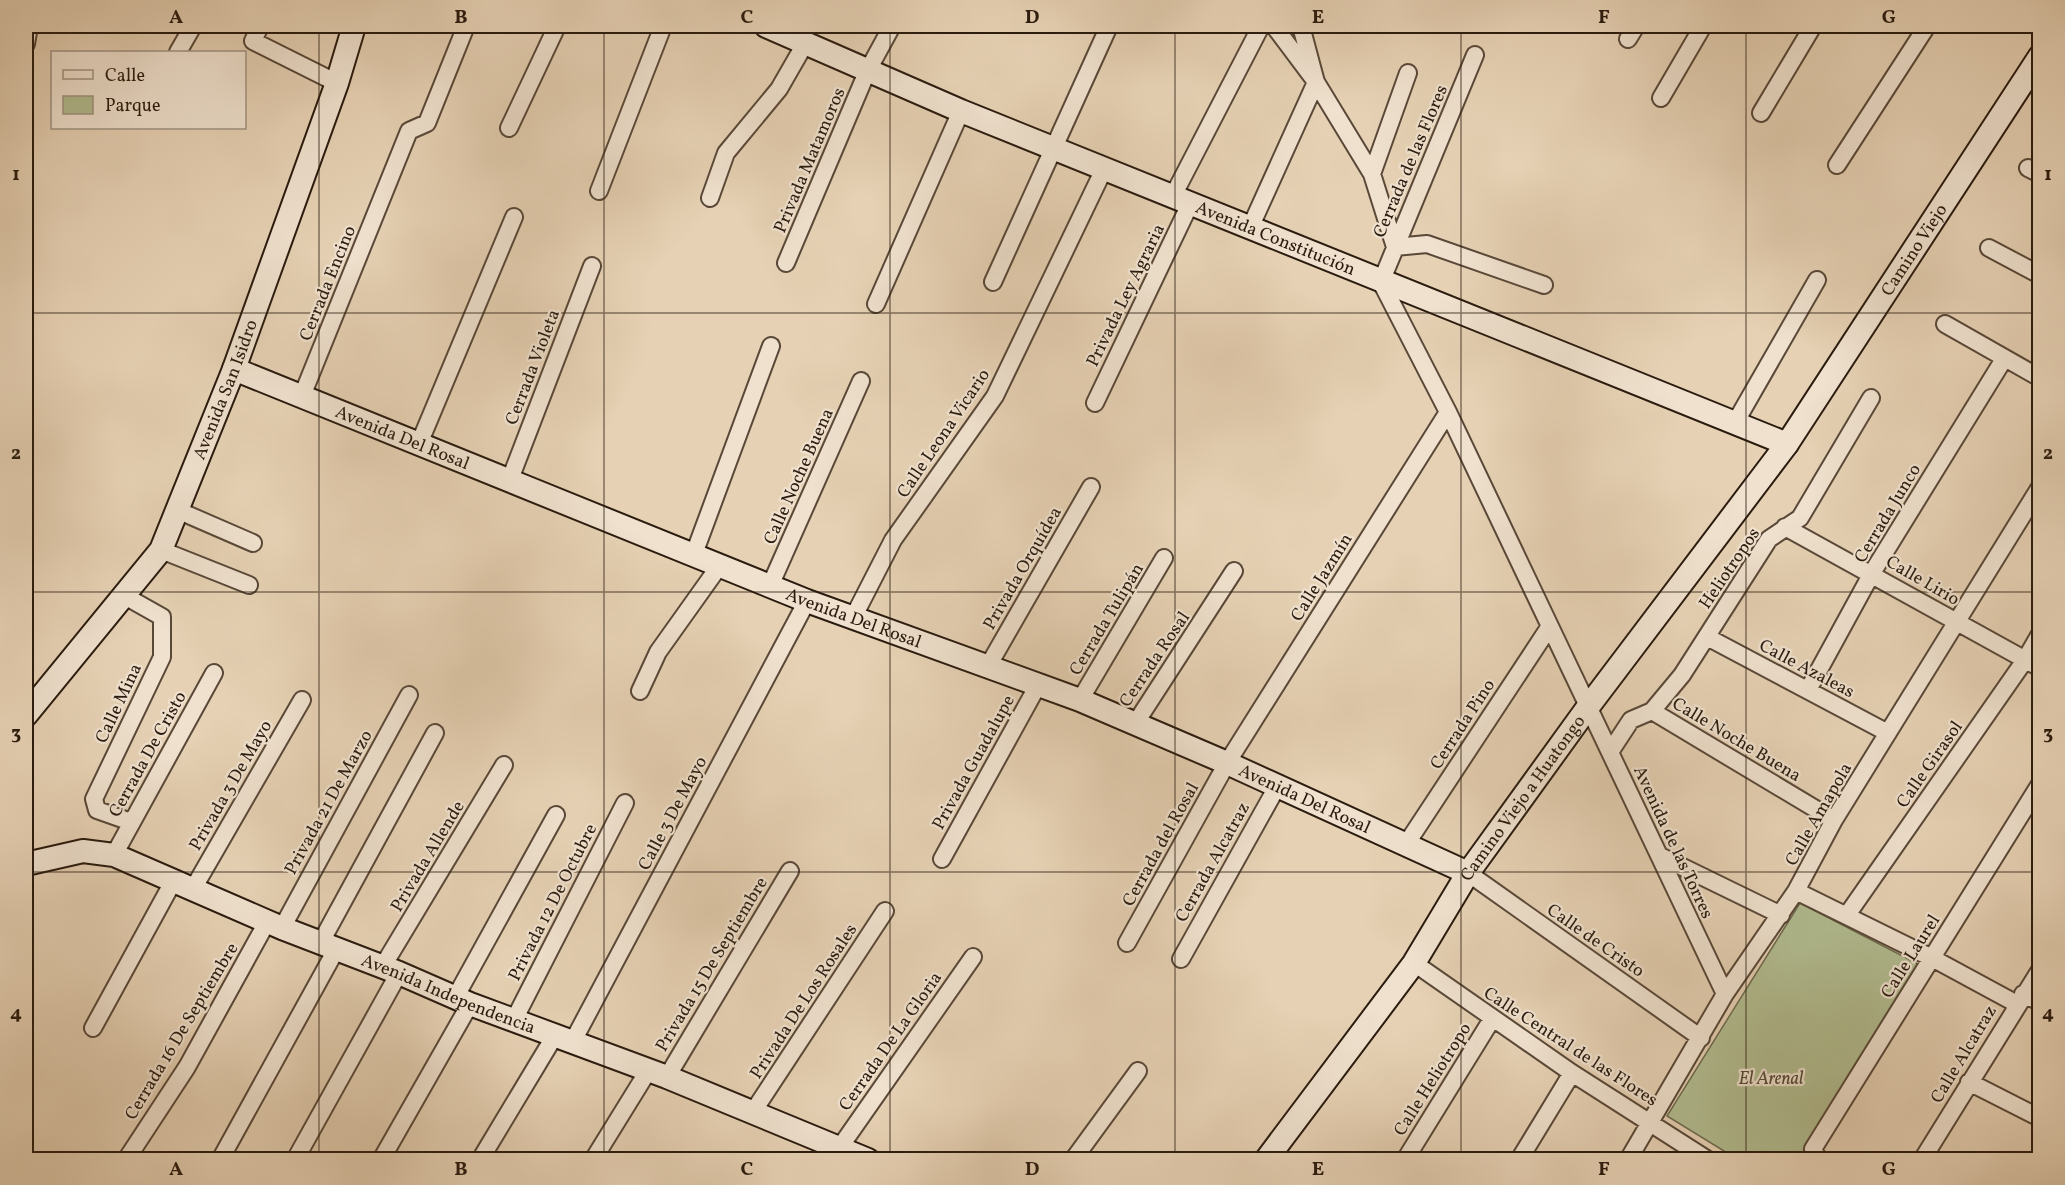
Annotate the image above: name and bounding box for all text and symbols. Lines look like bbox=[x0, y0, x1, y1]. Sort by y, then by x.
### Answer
text: A bbox=[169, 4, 183, 32]
text: B bbox=[454, 4, 468, 32]
text: C bbox=[741, 4, 754, 32]
text: D bbox=[1025, 4, 1039, 32]
text: E bbox=[1312, 4, 1324, 32]
text: F bbox=[1598, 4, 1610, 32]
text: G bbox=[1882, 4, 1896, 32]
legend bbox=[51, 51, 246, 129]
text: Calle bbox=[105, 64, 145, 89]
street label: Cerrada de las Flores bbox=[1368, 81, 1455, 242]
street label: Privada Matamoros bbox=[768, 84, 852, 237]
text: Parque bbox=[105, 94, 160, 119]
text: 1 bbox=[12, 161, 20, 189]
text: 1 bbox=[2044, 161, 2052, 189]
street label: Avenida Constitución bbox=[1191, 196, 1359, 283]
street label: Camino Viejo bbox=[1876, 199, 1954, 302]
street label: Privada Ley Agraria bbox=[1081, 220, 1172, 371]
street label: Cerrada Encino bbox=[294, 222, 363, 345]
street label: Cerrada Violeta bbox=[500, 306, 567, 429]
street label: Avenida San Isidro bbox=[188, 316, 265, 464]
street label: Calle Leona Vicario bbox=[892, 364, 997, 503]
street label: Avenida Del Rosal bbox=[331, 400, 473, 477]
street label: Calle Noche Buena bbox=[758, 405, 841, 549]
text: 2 bbox=[11, 440, 21, 468]
text: 2 bbox=[2043, 440, 2053, 468]
street label: Cerrada Junco bbox=[1849, 460, 1928, 568]
street label: Privada Orquídea bbox=[978, 503, 1069, 635]
street label: Heliotropos bbox=[1694, 523, 1767, 615]
street label: Calle Jazmín bbox=[1285, 529, 1359, 627]
street label: Calle Lirio bbox=[1881, 550, 1964, 613]
street label: Cerrada Tulipán bbox=[1064, 559, 1151, 681]
street label: Avenida Del Rosal bbox=[782, 583, 925, 655]
street label: Cerrada Rosal bbox=[1114, 607, 1197, 713]
street label: Calle Azaleas bbox=[1754, 634, 1858, 705]
street label: Calle Mina bbox=[90, 660, 149, 748]
street label: Cerrada Pino bbox=[1425, 675, 1502, 775]
street label: Cerrada De Cristo bbox=[103, 687, 193, 822]
street label: Privada Guadalupe bbox=[927, 691, 1022, 835]
street label: Calle Noche Buena bbox=[1667, 692, 1806, 789]
street label: Camino Viejo a Huatongo bbox=[1455, 711, 1592, 886]
street label: Privada 3 De Mayo bbox=[184, 716, 279, 856]
street label: Calle Girasol bbox=[1891, 716, 1969, 813]
text: 3 bbox=[11, 720, 21, 748]
text: 3 bbox=[2043, 720, 2053, 748]
street label: Privada 21 De Marzo bbox=[279, 726, 380, 880]
street label: Calle 3 De Mayo bbox=[633, 752, 714, 875]
street label: Avenida Del Rosal bbox=[1234, 759, 1374, 841]
street label: Calle Amapola bbox=[1780, 759, 1859, 871]
street label: Avenida de las Torres bbox=[1626, 762, 1719, 923]
street label: Cerrada del Rosal bbox=[1117, 778, 1206, 911]
street label: Privada Allende bbox=[385, 796, 471, 917]
street label: Cerrada Alcatraz bbox=[1170, 798, 1257, 927]
street label: Privada 12 De Octubre bbox=[503, 820, 604, 986]
street label: Privada 15 De Septiembre bbox=[650, 873, 775, 1057]
street label: Calle de Cristo bbox=[1541, 898, 1649, 984]
street label: Calle Laurel bbox=[1876, 910, 1947, 1003]
street label: Privada De Los Rosales bbox=[745, 919, 864, 1084]
street label: Cerrada 16 De Septiembre bbox=[119, 938, 245, 1125]
street label: Avenida Independencia bbox=[357, 949, 539, 1041]
street label: Cerrada De La Gloria bbox=[834, 967, 949, 1117]
street label: Calle Central de las Flores bbox=[1478, 981, 1662, 1113]
text: 4 bbox=[10, 1000, 22, 1028]
text: 4 bbox=[2042, 1000, 2054, 1028]
street label: Calle Alcatraz bbox=[1925, 1001, 2003, 1108]
street label: Calle Heliotropo bbox=[1388, 1018, 1478, 1141]
park label: El Arenal bbox=[1738, 1067, 1804, 1092]
text: A bbox=[169, 1156, 183, 1184]
text: B bbox=[454, 1156, 468, 1184]
text: C bbox=[741, 1156, 754, 1184]
text: D bbox=[1025, 1156, 1039, 1184]
text: E bbox=[1312, 1156, 1324, 1184]
text: F bbox=[1598, 1156, 1610, 1184]
text: G bbox=[1882, 1156, 1896, 1184]

